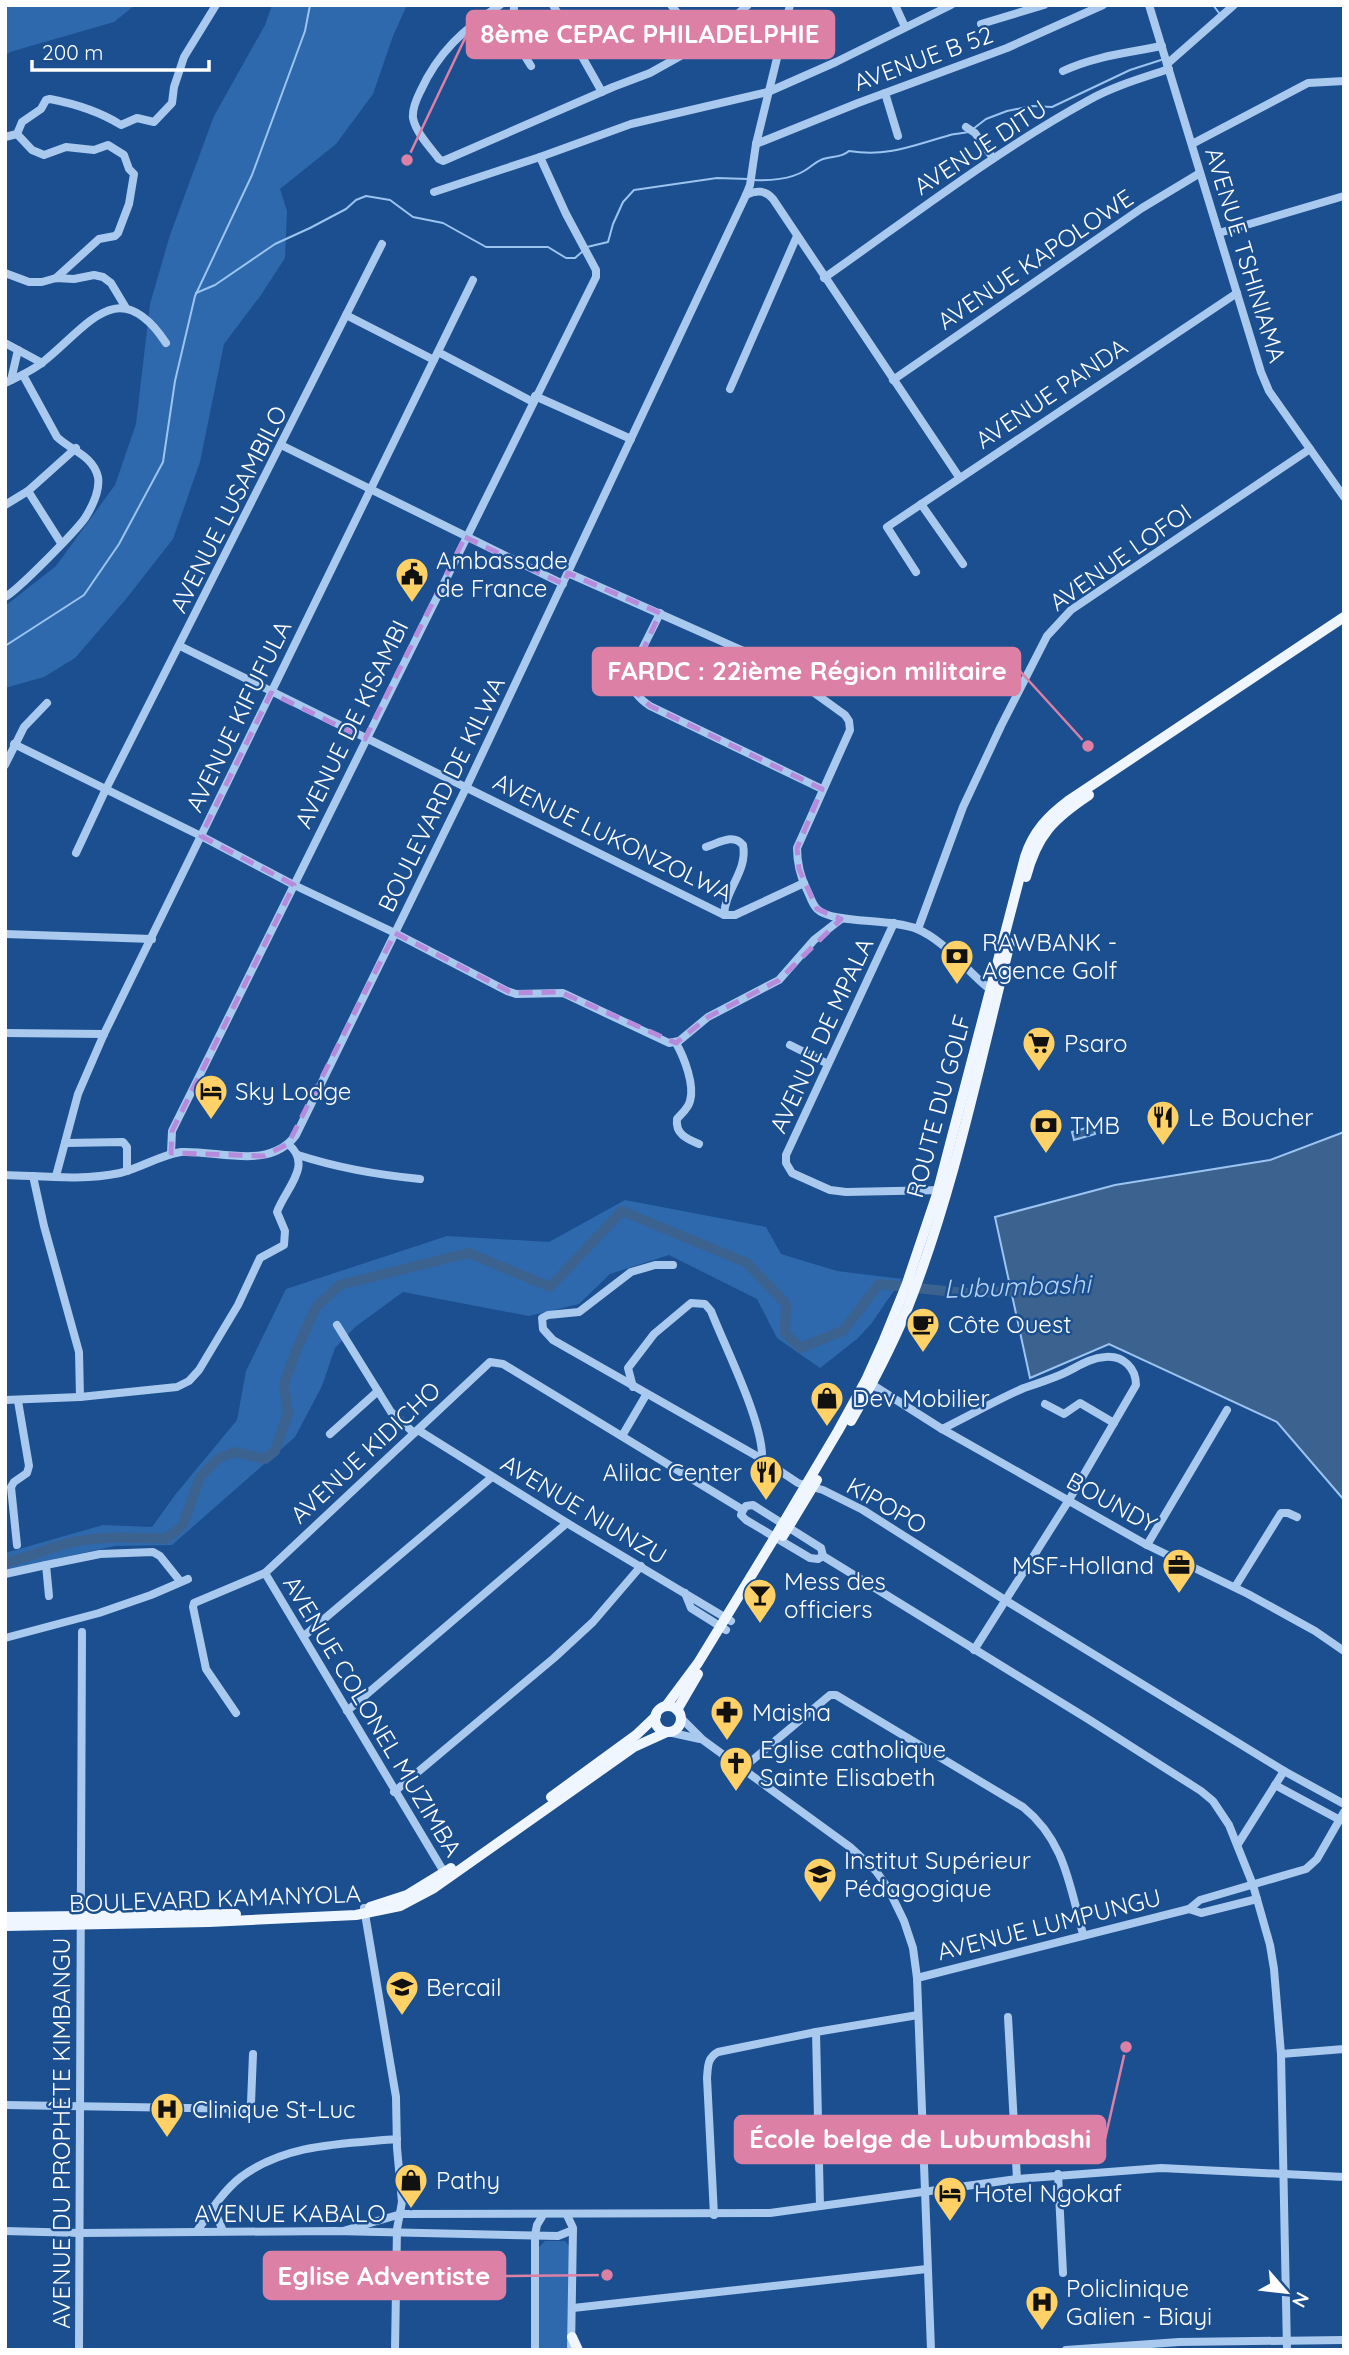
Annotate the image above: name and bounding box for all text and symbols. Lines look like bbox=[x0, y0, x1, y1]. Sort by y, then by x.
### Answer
callout: 8ème CEPAC PHILADELPHIE bbox=[467, 11, 834, 58]
text: 8ème CEPAC PHILADELPHIE bbox=[480, 17, 820, 50]
street label: AVENUE B 52 bbox=[849, 19, 997, 97]
scale bar bbox=[32, 28, 208, 72]
text: 200 m bbox=[42, 39, 104, 65]
street label: AVENUE DITU bbox=[908, 93, 1052, 201]
street label: AVENUE TSHINIAMA bbox=[1199, 144, 1293, 366]
street label: AVENUE KAPOLOWE bbox=[931, 182, 1139, 336]
street label: AVENUE PANDA bbox=[969, 331, 1133, 455]
street label: AVENUE LUSAMBILO bbox=[163, 401, 293, 617]
street label: AVENUE LOFOI bbox=[1043, 497, 1197, 617]
place label: Ambassade de France bbox=[436, 545, 568, 603]
public building icon: Ambassade de France bbox=[393, 555, 431, 604]
street label: AVENUE KIFUFULA bbox=[179, 615, 297, 817]
street label: AVENUE DE KISAMBI bbox=[288, 615, 414, 833]
callout: FARDC : 22ième Région militaire bbox=[593, 648, 1020, 695]
text: FARDC : 22ième Région militaire bbox=[607, 654, 1007, 687]
street label: BOULEVARD DE KILWA bbox=[371, 672, 511, 916]
street label: AVENUE LUKONZOLWA bbox=[489, 766, 737, 908]
place label: RAWBANK - Agence Golf bbox=[982, 927, 1118, 985]
street label: AVENUE DE MPALA bbox=[763, 933, 879, 1137]
bank icon: RAWBANK - Agence Golf bbox=[938, 937, 976, 986]
street label: ROUTE DU GOLF bbox=[899, 1011, 977, 1201]
supermarket icon: Psaro bbox=[1020, 1024, 1058, 1073]
place label: Psaro bbox=[1064, 1028, 1128, 1058]
hotel icon: Sky Lodge bbox=[192, 1072, 230, 1121]
place label: Sky Lodge bbox=[235, 1076, 351, 1106]
restaurant icon: Le Boucher bbox=[1144, 1098, 1182, 1147]
place label: Le Boucher bbox=[1188, 1102, 1314, 1132]
bank icon: TMB bbox=[1027, 1106, 1065, 1155]
place label: TMB bbox=[1070, 1110, 1120, 1140]
water label: Lubumbashi bbox=[943, 1267, 1094, 1305]
cafe icon: Côte Ouest bbox=[904, 1305, 942, 1354]
place label: Côte Ouest bbox=[948, 1309, 1071, 1339]
street label: AVENUE KIDICHO bbox=[284, 1375, 446, 1529]
shop icon: Dev Mobilier bbox=[808, 1379, 846, 1428]
place label: Dev Mobilier bbox=[852, 1383, 990, 1413]
street label: AVENUE NIUNZU bbox=[496, 1448, 672, 1570]
restaurant icon: Alilac Center bbox=[747, 1453, 785, 1502]
place label: Alilac Center bbox=[603, 1457, 742, 1487]
street label: BOUNDY bbox=[1062, 1465, 1162, 1539]
street label: KIPOPO bbox=[842, 1470, 932, 1540]
office icon: MSF-Holland bbox=[1160, 1546, 1198, 1595]
place label: MSF-Holland bbox=[1012, 1550, 1154, 1580]
place label: Mess des officiers bbox=[784, 1566, 886, 1624]
street label: AVENUE COLONEL MUZIMBA bbox=[277, 1570, 469, 1862]
bar icon: Mess des officiers bbox=[741, 1576, 779, 1625]
pharmacy icon: Maisha bbox=[708, 1693, 746, 1742]
place label: Maisha bbox=[752, 1697, 831, 1727]
place label: Eglise catholique Sainte Elisabeth bbox=[760, 1734, 946, 1792]
church icon: Eglise catholique Sainte Elisabeth bbox=[717, 1744, 755, 1793]
place label: Institut Supérieur Pédagogique bbox=[844, 1845, 1031, 1903]
school or university icon: Institut Supérieur Pédagogique bbox=[801, 1855, 839, 1904]
street label: BOULEVARD KAMANYOLA bbox=[68, 1878, 362, 1918]
street label: AVENUE LUMPUNGU bbox=[934, 1882, 1164, 1966]
street label: AVENUE DU PROPHÈTE KIMBANGU bbox=[46, 1937, 76, 2329]
school or university icon: Bercail bbox=[383, 1968, 421, 2017]
place label: Bercail bbox=[426, 1972, 502, 2002]
hospital icon: Clinique St-Luc bbox=[148, 2090, 186, 2139]
place label: Clinique St-Luc bbox=[192, 2094, 356, 2124]
callout: École belge de Lubumbashi bbox=[735, 2116, 1105, 2163]
text: École belge de Lubumbashi bbox=[749, 2122, 1091, 2155]
shop icon: Pathy bbox=[392, 2161, 430, 2210]
place label: Pathy bbox=[436, 2165, 500, 2195]
hotel icon: Hotel Ngokaf bbox=[931, 2174, 969, 2223]
place label: Hotel Ngokaf bbox=[974, 2178, 1122, 2208]
street label: AVENUE KABALO bbox=[194, 2198, 386, 2228]
callout: Eglise Adventiste bbox=[264, 2252, 505, 2299]
north arrow bbox=[1251, 2257, 1321, 2327]
text: Eglise Adventiste bbox=[278, 2259, 490, 2292]
place label: Policlinique Galien - Biayi bbox=[1066, 2273, 1212, 2331]
hospital icon: Policlinique Galien - Biayi bbox=[1023, 2283, 1061, 2332]
text: N bbox=[1287, 2288, 1315, 2312]

